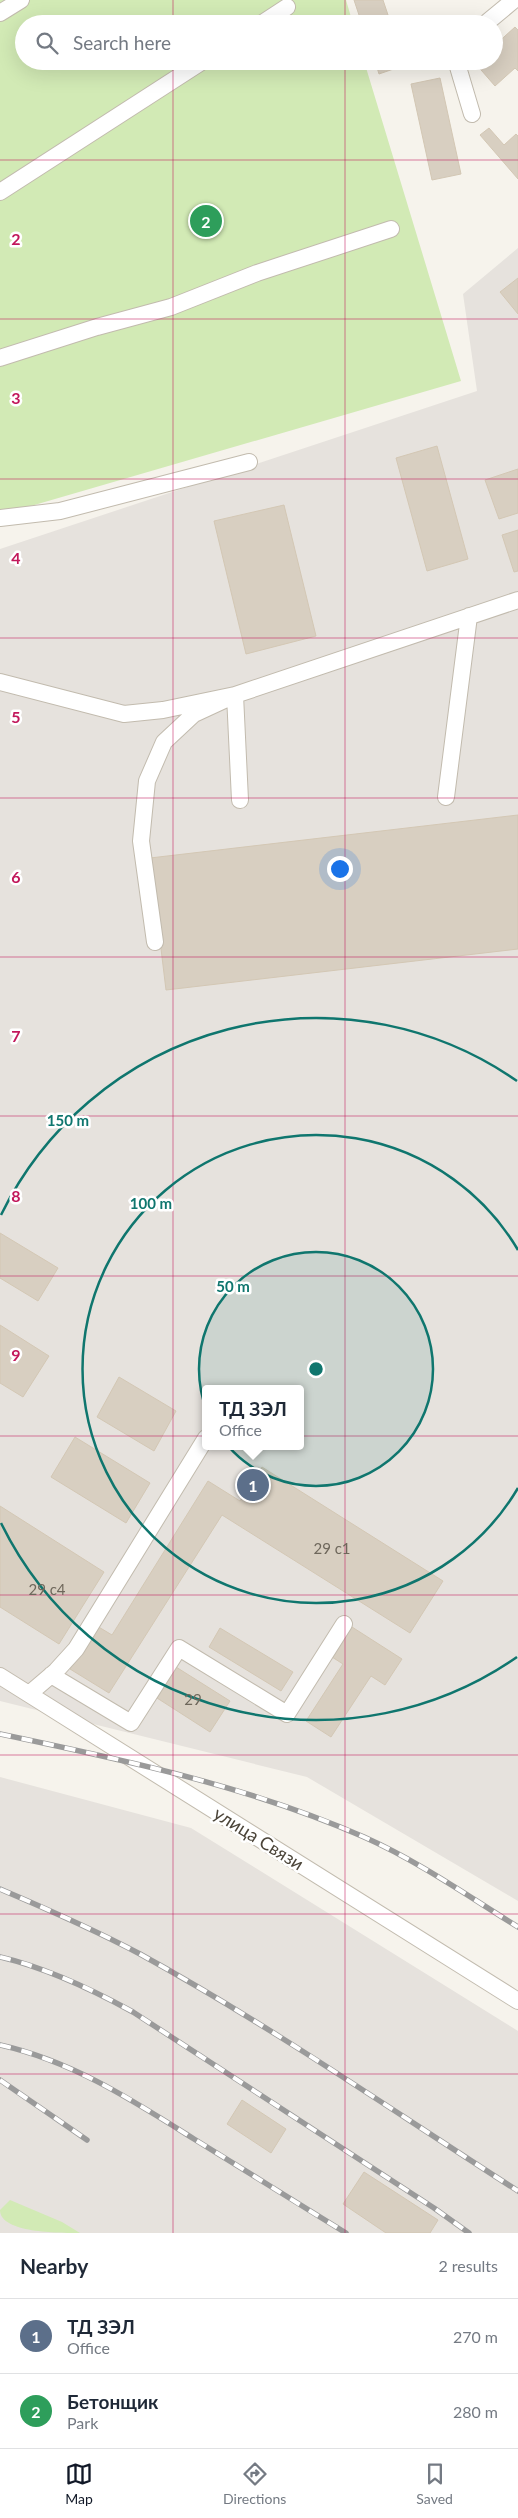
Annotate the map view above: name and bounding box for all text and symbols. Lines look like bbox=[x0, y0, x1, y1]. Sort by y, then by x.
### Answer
search box bbox=[15, 15, 503, 70]
icon: search bbox=[33, 29, 61, 57]
text: Search here bbox=[73, 31, 171, 54]
pin: 2 bbox=[190, 202, 222, 240]
text: 2 bbox=[11, 229, 21, 248]
text: 3 bbox=[11, 388, 21, 407]
text: 4 bbox=[11, 548, 21, 567]
text: 5 bbox=[11, 707, 21, 726]
your location bbox=[327, 856, 353, 882]
text: 6 bbox=[11, 867, 21, 886]
text: 7 bbox=[11, 1026, 21, 1045]
text: 150 m bbox=[47, 1111, 89, 1129]
text: 8 bbox=[11, 1186, 21, 1205]
text: 100 m bbox=[130, 1194, 172, 1212]
text: 50 m bbox=[216, 1277, 250, 1295]
text: 9 bbox=[11, 1345, 21, 1364]
centre of rings bbox=[307, 1360, 325, 1378]
popup bbox=[202, 1385, 304, 1450]
text: ТД ЗЭЛ bbox=[219, 1397, 287, 1420]
text: Office bbox=[219, 1420, 262, 1439]
pin: 1 bbox=[237, 1466, 269, 1504]
house number: 29 с1 bbox=[313, 1539, 351, 1557]
house number: 29 с4 bbox=[28, 1580, 66, 1598]
house number: 29 bbox=[184, 1690, 202, 1708]
street label: улица Связи bbox=[210, 1802, 308, 1874]
text: Nearby bbox=[20, 2253, 88, 2278]
text: 2 results bbox=[438, 2256, 498, 2275]
text: ТД ЗЭЛ bbox=[67, 2315, 135, 2338]
text: 1 bbox=[31, 2327, 41, 2346]
text: 270 m bbox=[453, 2327, 498, 2346]
text: Office bbox=[67, 2338, 110, 2357]
text: Бетонщик bbox=[67, 2390, 158, 2413]
text: 2 bbox=[31, 2402, 41, 2421]
text: 280 m bbox=[453, 2402, 498, 2421]
text: Park bbox=[67, 2413, 98, 2432]
tab: Map bbox=[65, 2460, 93, 2507]
tab: Directions bbox=[223, 2460, 286, 2507]
tab: Saved bbox=[416, 2460, 453, 2507]

